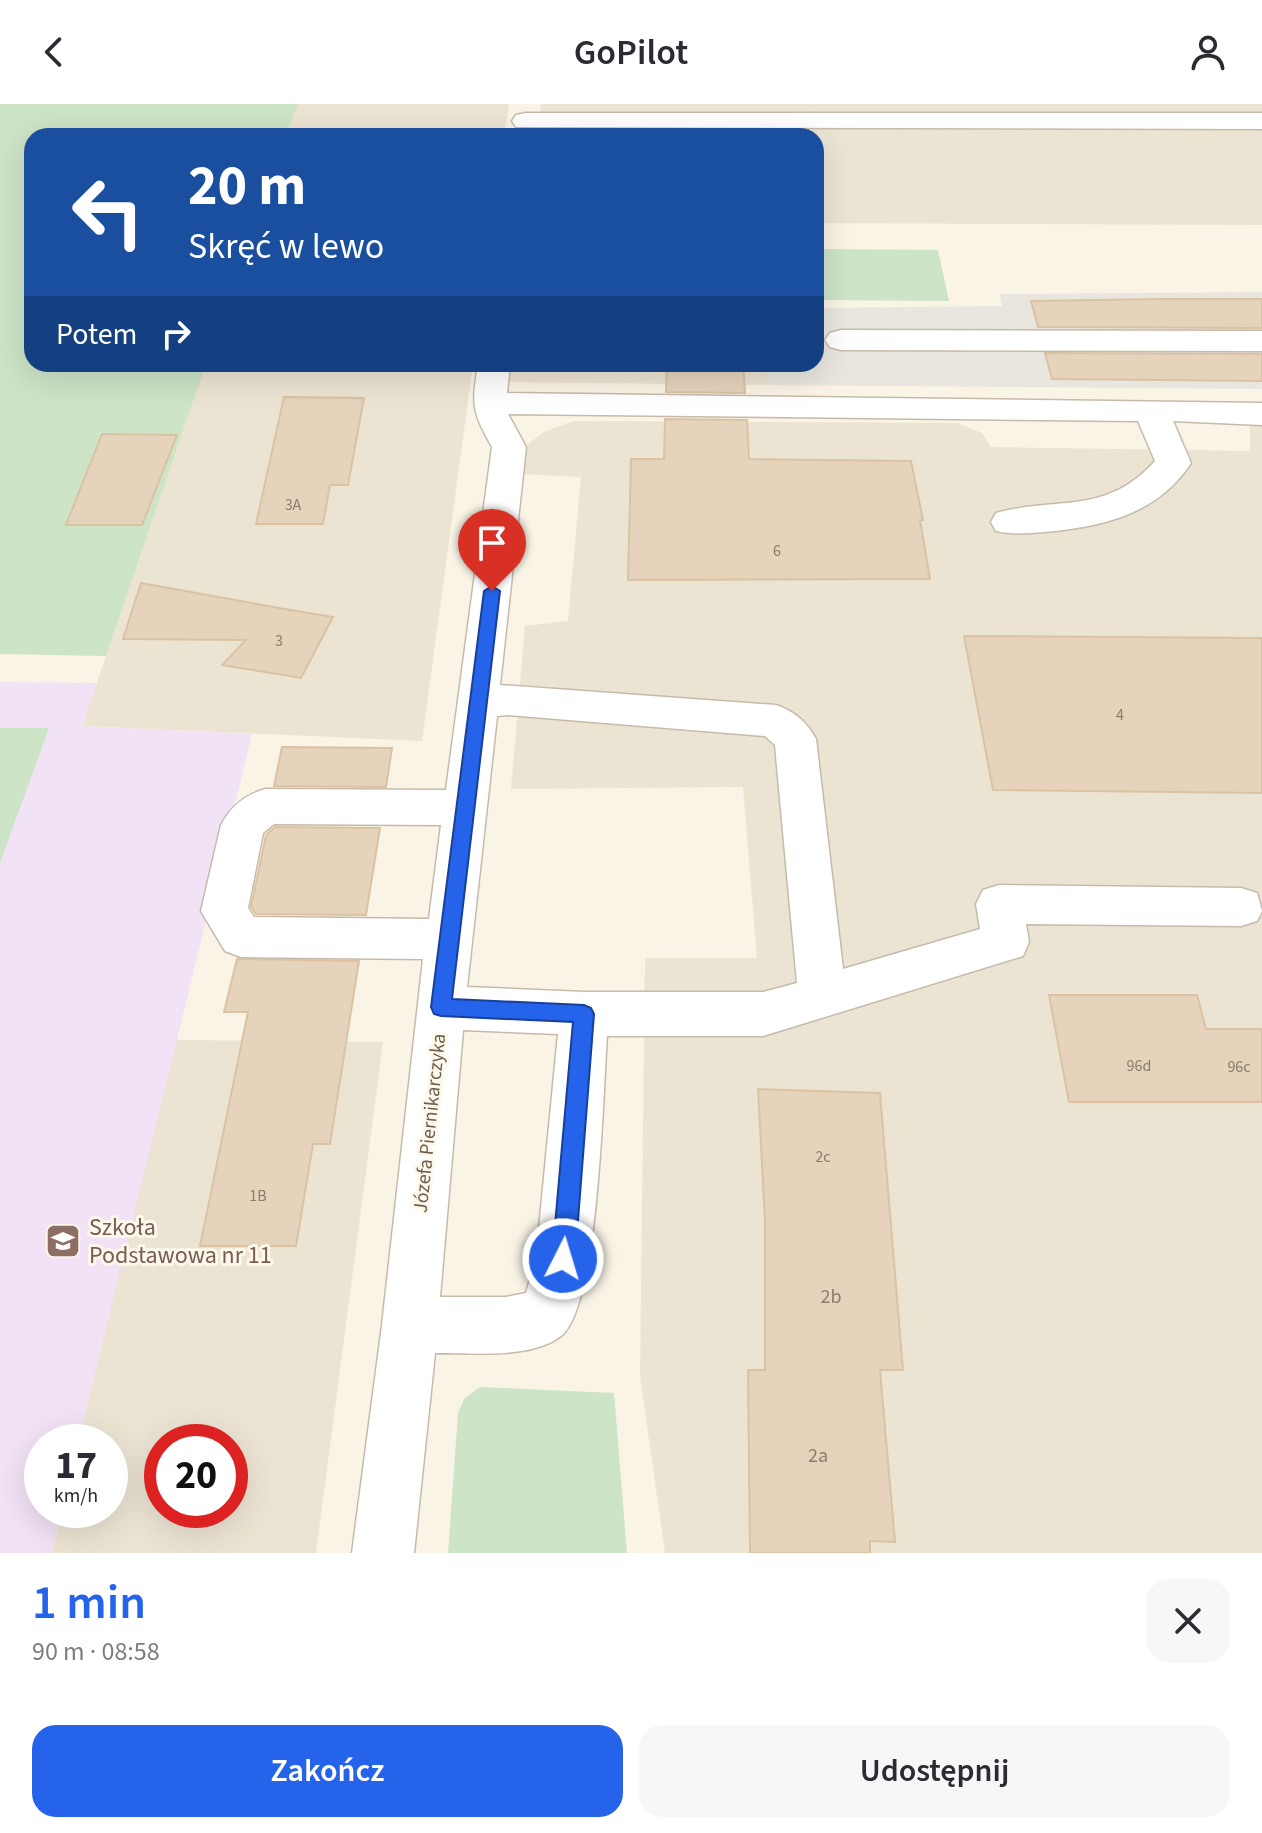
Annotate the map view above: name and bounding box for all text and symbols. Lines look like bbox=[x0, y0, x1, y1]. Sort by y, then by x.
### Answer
text: GoPilot bbox=[574, 27, 688, 78]
icon: back bbox=[32, 30, 76, 74]
icon: person bbox=[1186, 30, 1230, 74]
text: 20 m bbox=[188, 147, 306, 226]
icon: left bbox=[56, 160, 160, 264]
text: Skręć w lewo bbox=[188, 221, 384, 272]
icon: right bbox=[154, 312, 198, 356]
text: Potem bbox=[56, 313, 138, 356]
house number: 3A bbox=[285, 494, 302, 516]
pin bbox=[458, 509, 526, 591]
icon: arrive bbox=[470, 521, 514, 565]
house number: 6 bbox=[773, 540, 781, 562]
house number: 3 bbox=[275, 630, 283, 652]
house number: 4 bbox=[1116, 704, 1124, 726]
street label: Józefa Piernikarczyka bbox=[407, 1032, 453, 1214]
house number: 96d bbox=[1127, 1055, 1151, 1077]
house number: 96c bbox=[1227, 1056, 1251, 1078]
house number: 2c bbox=[815, 1146, 831, 1168]
house number: 1B bbox=[249, 1185, 267, 1207]
place label: Szkoła Podstawowa nr 11 bbox=[89, 1210, 272, 1273]
position arrow bbox=[521, 1217, 605, 1301]
school or university icon: Szkoła Podstawowa nr 11 bbox=[44, 1222, 82, 1260]
house number: 2b bbox=[821, 1283, 842, 1311]
speed limit sign: 20 bbox=[144, 1424, 248, 1528]
text: 17 bbox=[55, 1437, 97, 1494]
house number: 2a bbox=[808, 1442, 828, 1470]
text: km/h bbox=[54, 1482, 98, 1510]
text: 1 min bbox=[32, 1569, 146, 1637]
button: close bbox=[1146, 1579, 1230, 1663]
text: 90 m · 08:58 bbox=[32, 1633, 160, 1670]
button: Zakończ bbox=[32, 1725, 623, 1817]
button: Udostępnij bbox=[639, 1725, 1230, 1817]

